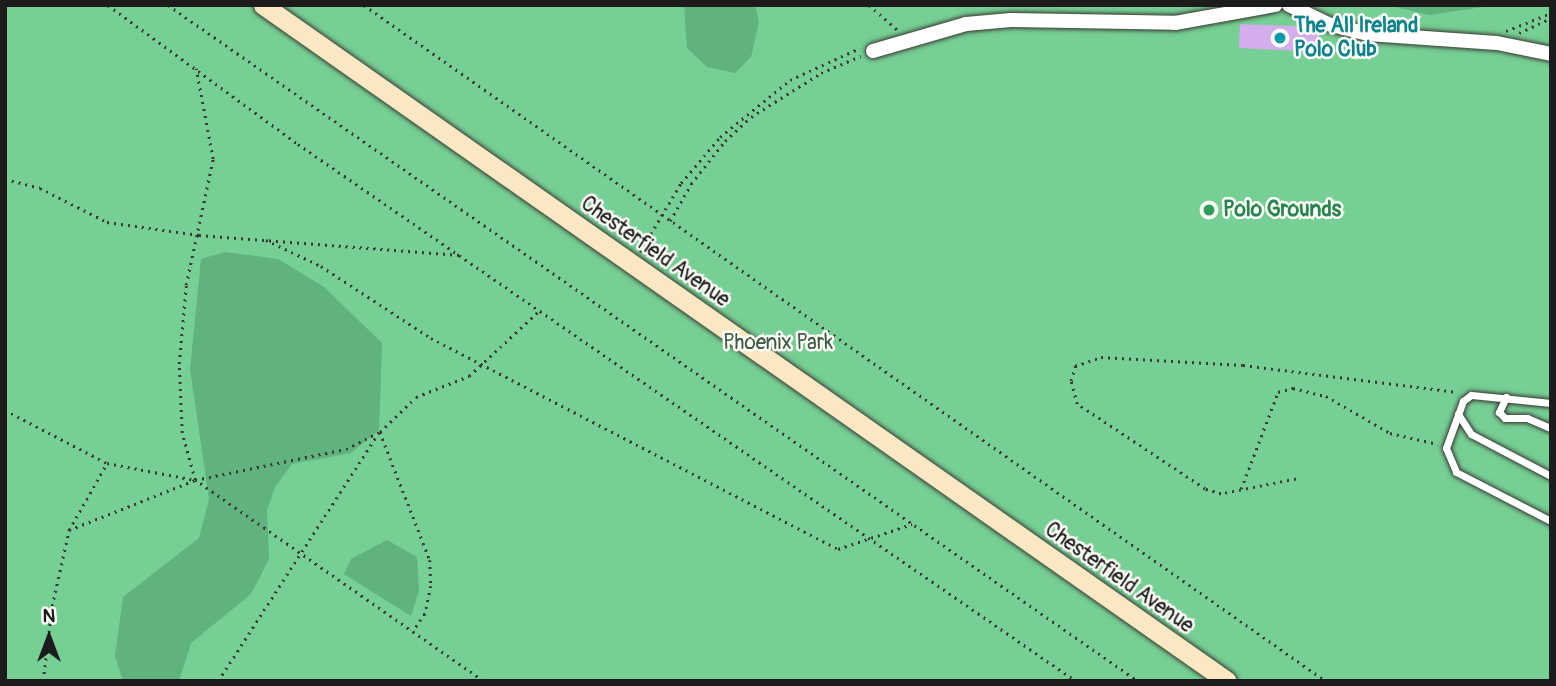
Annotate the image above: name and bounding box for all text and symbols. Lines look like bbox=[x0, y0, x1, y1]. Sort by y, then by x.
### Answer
place label: The All Ireland Polo Club bbox=[1294, 13, 1418, 63]
marker: The All Ireland Polo Club bbox=[1272, 30, 1288, 46]
street label: Chesterfield Avenue bbox=[576, 191, 734, 313]
place label: Polo Grounds bbox=[1223, 197, 1341, 223]
marker: Polo Grounds bbox=[1201, 202, 1217, 218]
park label: Phoenix Park bbox=[723, 330, 833, 356]
street label: Chesterfield Avenue bbox=[1040, 517, 1198, 639]
north arrow bbox=[14, 602, 84, 672]
text: N bbox=[43, 604, 55, 628]

